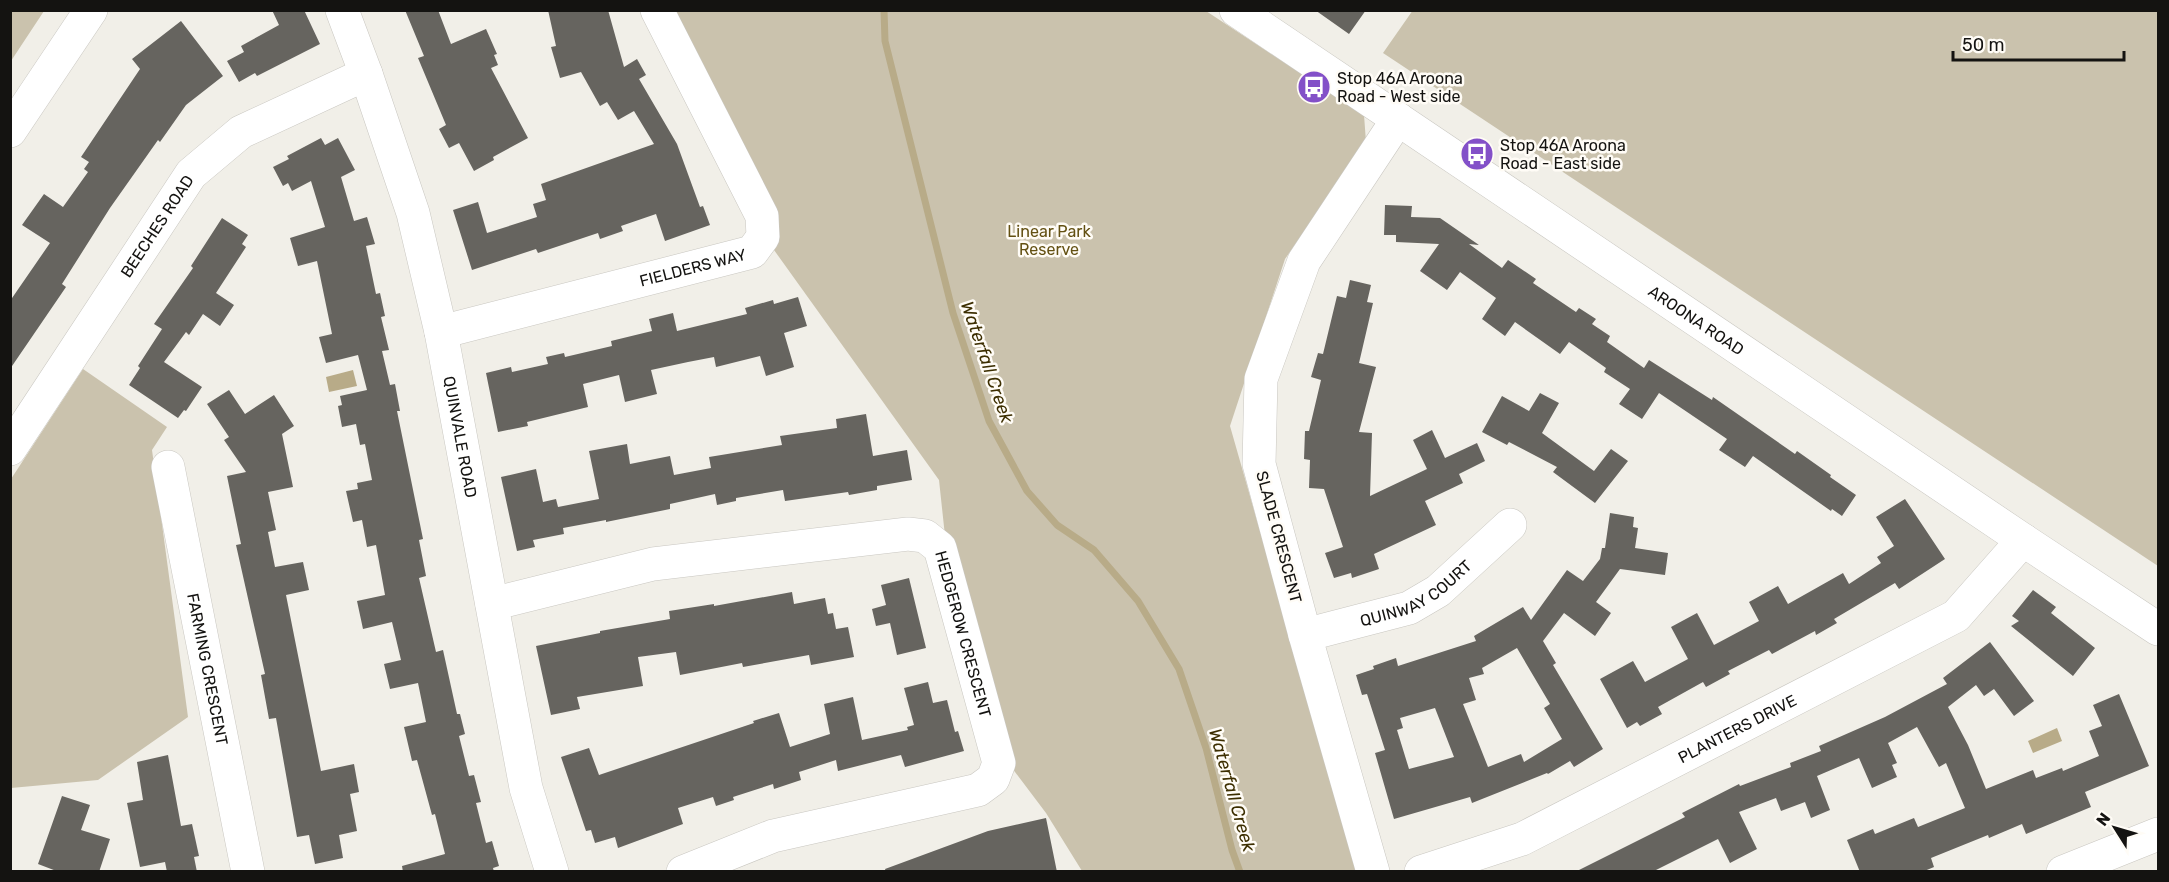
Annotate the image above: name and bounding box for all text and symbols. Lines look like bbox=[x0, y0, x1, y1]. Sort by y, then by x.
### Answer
scale bar bbox=[1953, 24, 2124, 62]
text: 50 m bbox=[1962, 34, 2005, 56]
bus stop icon: Stop 46A Aroona Road - West side bbox=[1296, 69, 1332, 105]
place label: Stop 46A Aroona Road - West side bbox=[1337, 69, 1463, 106]
bus stop icon: Stop 46A Aroona Road - East side bbox=[1459, 136, 1495, 172]
place label: Stop 46A Aroona Road - East side bbox=[1500, 136, 1626, 173]
street label: BEECHES ROAD bbox=[116, 171, 197, 281]
park label: Linear Park Reserve bbox=[1007, 222, 1091, 259]
street label: FIELDERS WAY bbox=[637, 244, 748, 290]
street label: AROONA ROAD bbox=[1645, 281, 1748, 359]
water label: Waterfall Creek bbox=[956, 298, 1018, 426]
street label: QUINVALE ROAD bbox=[440, 374, 481, 499]
street label: SLADE CRESCENT bbox=[1252, 469, 1306, 605]
street label: HEDGEROW CRESCENT bbox=[932, 548, 995, 719]
street label: QUINWAY COURT bbox=[1358, 556, 1475, 630]
street label: FARMING CRESCENT bbox=[184, 591, 232, 747]
street label: PLANTERS DRIVE bbox=[1675, 690, 1799, 767]
water label: Waterfall Creek bbox=[1204, 726, 1260, 855]
north arrow bbox=[2085, 798, 2145, 858]
text: N bbox=[2092, 809, 2114, 830]

